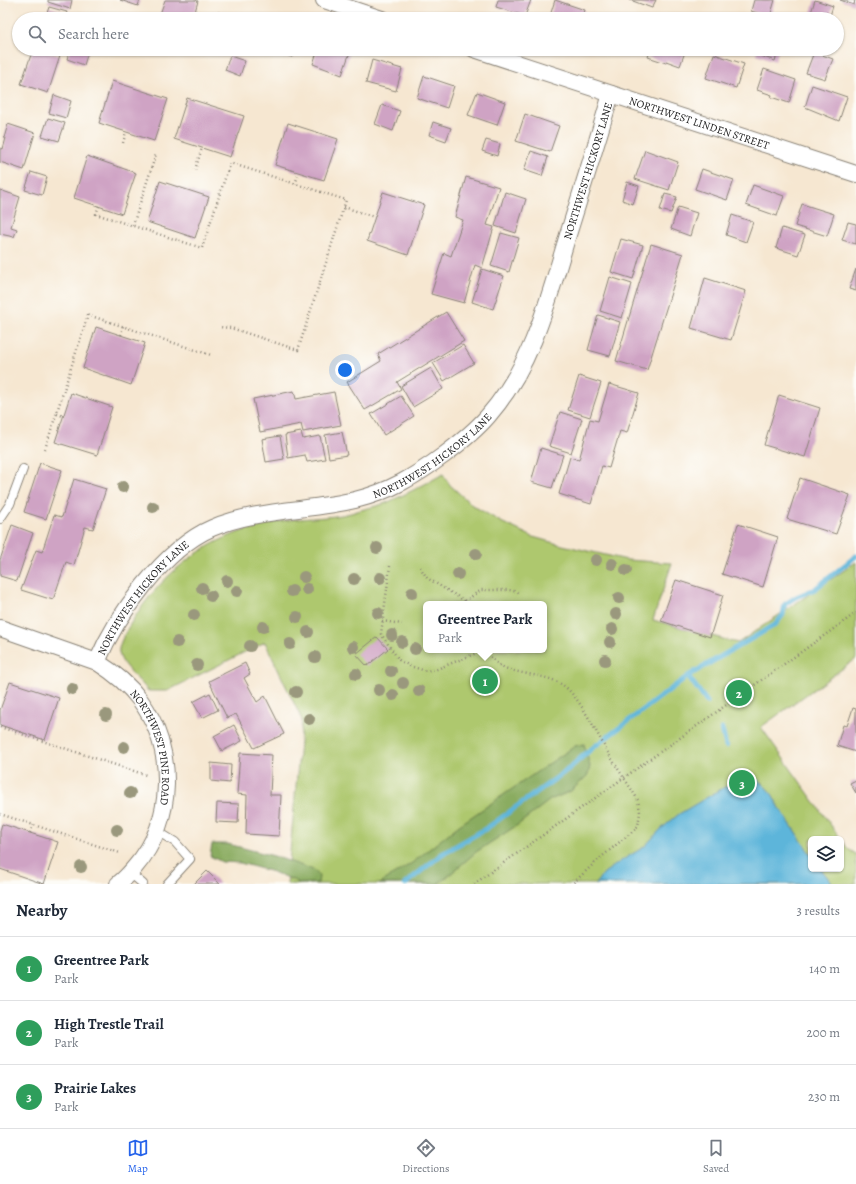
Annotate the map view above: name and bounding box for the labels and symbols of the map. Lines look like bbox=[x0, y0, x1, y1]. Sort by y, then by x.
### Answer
street label: NORTHWEST LINDEN STREET bbox=[627, 93, 771, 153]
street label: NORTHWEST HICKORY LANE bbox=[560, 101, 616, 241]
your location bbox=[335, 360, 355, 380]
street label: NORTHWEST HICKORY LANE bbox=[371, 410, 495, 502]
street label: NORTHWEST HICKORY LANE bbox=[94, 537, 192, 658]
pin: 1 bbox=[472, 666, 498, 696]
pin: 2 bbox=[726, 678, 752, 708]
street label: NORTHWEST PINE ROAD bbox=[127, 686, 173, 806]
pin: 3 bbox=[729, 768, 755, 798]

